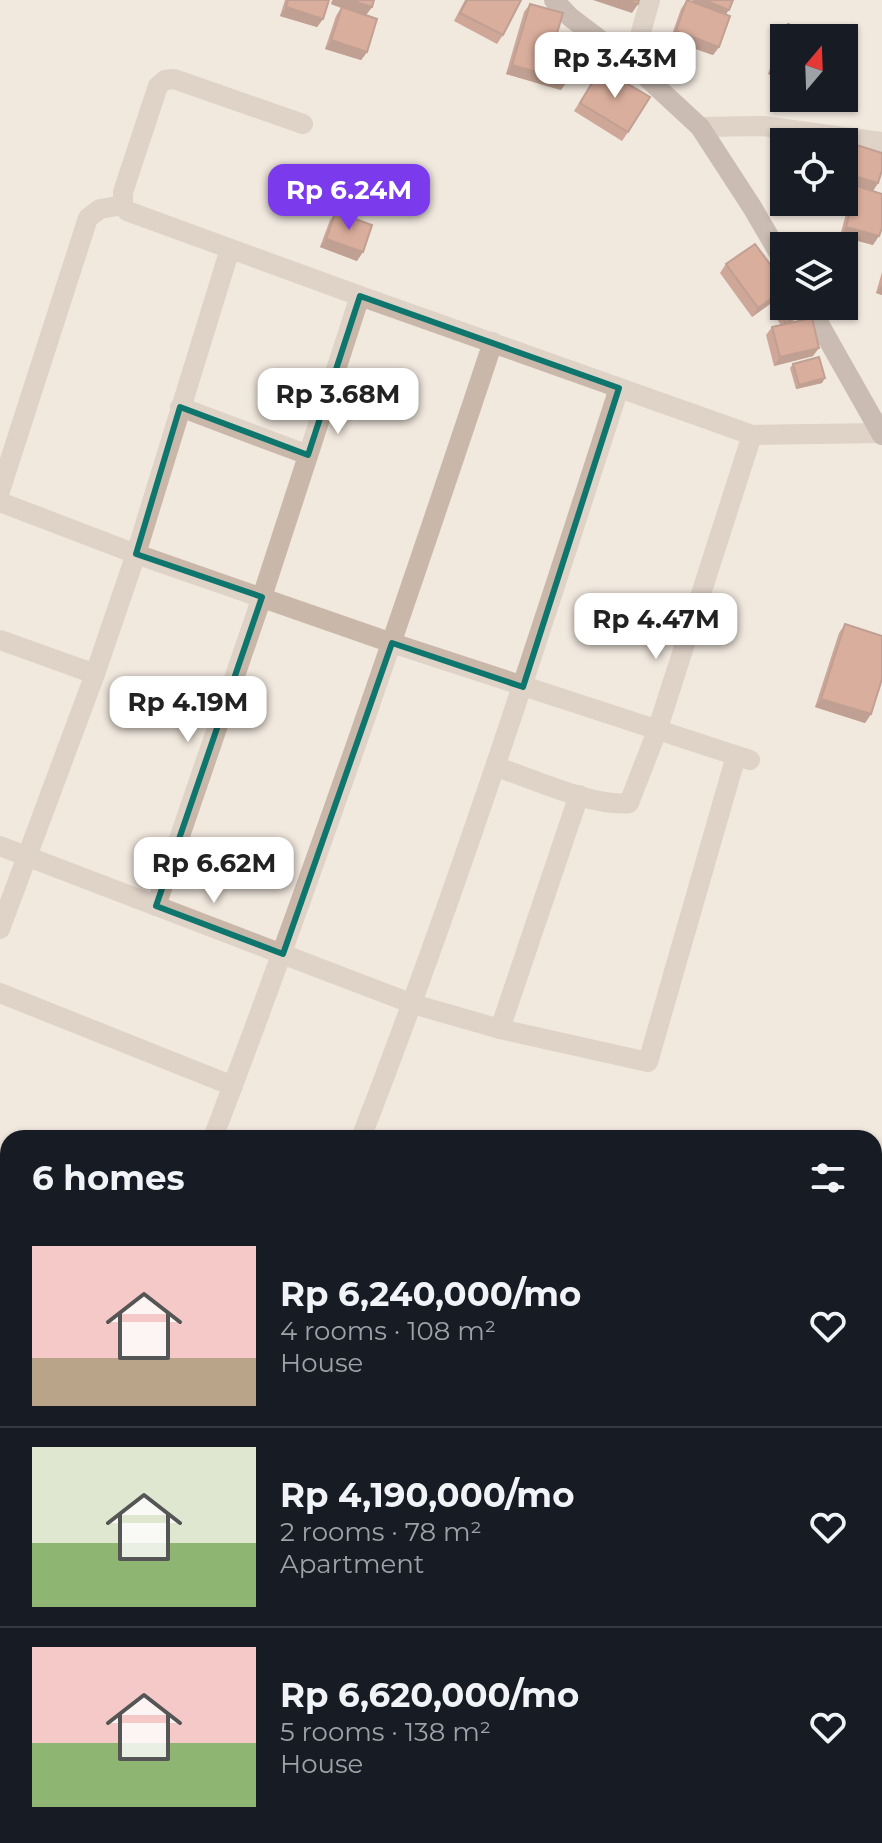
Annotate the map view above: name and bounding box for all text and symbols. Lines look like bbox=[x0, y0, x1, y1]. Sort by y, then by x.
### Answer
north arrow bbox=[770, 24, 858, 112]
map controls bbox=[770, 24, 858, 320]
pin: Rp 3.43M bbox=[532, 32, 698, 100]
text: Rp 3.43M bbox=[553, 42, 677, 74]
button: locate bbox=[770, 128, 858, 216]
pin: Rp 6.24M bbox=[266, 164, 432, 232]
text: Rp 6.24M bbox=[286, 174, 412, 206]
button: layers bbox=[770, 232, 858, 320]
pin: Rp 3.68M bbox=[255, 368, 421, 436]
text: Rp 3.68M bbox=[276, 378, 400, 410]
pin: Rp 4.47M bbox=[573, 593, 739, 661]
text: Rp 4.47M bbox=[592, 603, 720, 635]
pin: Rp 4.19M bbox=[105, 676, 271, 744]
text: Rp 4.19M bbox=[128, 686, 248, 718]
pin: Rp 6.62M bbox=[131, 837, 297, 905]
text: Rp 6.62M bbox=[152, 847, 276, 879]
icon: filters bbox=[806, 1156, 850, 1200]
text: 6 homes bbox=[32, 1157, 185, 1199]
text: Rp 6,240,000/mo bbox=[280, 1273, 581, 1315]
icon: home bbox=[96, 1278, 192, 1374]
icon: heart bbox=[806, 1304, 850, 1348]
text: 4 rooms · 108 m² bbox=[280, 1315, 496, 1347]
text: House bbox=[280, 1347, 363, 1379]
text: Rp 4,190,000/mo bbox=[280, 1474, 574, 1516]
icon: home bbox=[96, 1479, 192, 1575]
icon: heart bbox=[806, 1505, 850, 1549]
text: 2 rooms · 78 m² bbox=[280, 1516, 482, 1548]
text: Apartment bbox=[280, 1548, 424, 1580]
text: Rp 6,620,000/mo bbox=[280, 1674, 579, 1716]
icon: home bbox=[96, 1679, 192, 1775]
icon: heart bbox=[806, 1705, 850, 1749]
text: 5 rooms · 138 m² bbox=[280, 1716, 491, 1748]
text: House bbox=[280, 1748, 363, 1780]

